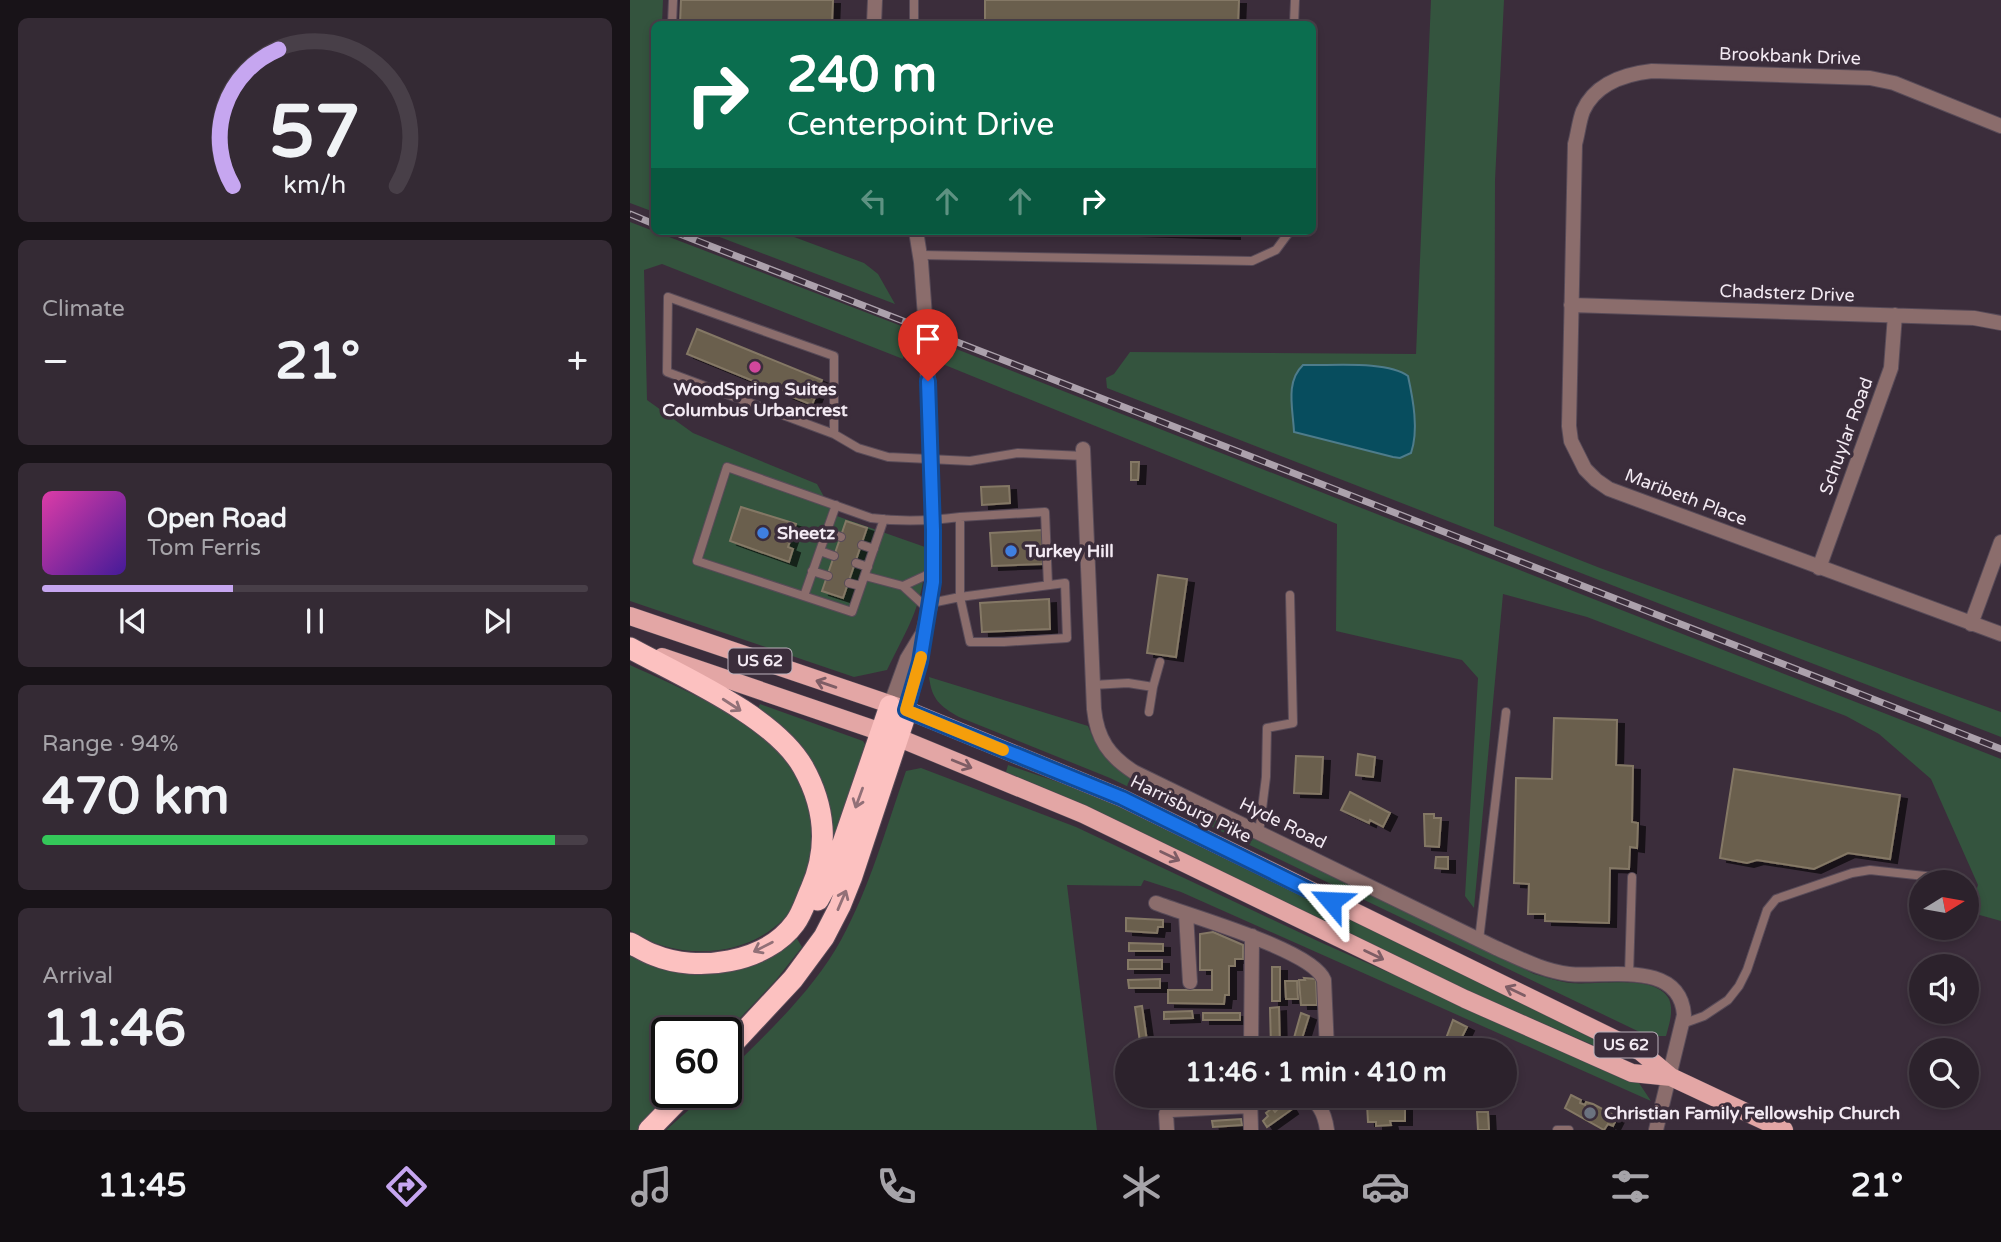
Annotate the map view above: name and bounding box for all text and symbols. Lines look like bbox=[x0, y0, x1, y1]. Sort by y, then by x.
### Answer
street label: Brookbank Drive bbox=[1719, 43, 1861, 69]
text: 240 m bbox=[787, 46, 937, 105]
icon: right bbox=[672, 49, 763, 140]
text: 57 bbox=[269, 90, 361, 178]
text: Centerpoint Drive bbox=[787, 106, 1054, 144]
text: km/h bbox=[284, 170, 346, 200]
icon: left bbox=[855, 182, 893, 220]
icon: ahead bbox=[928, 182, 966, 220]
icon: ahead bbox=[1001, 182, 1039, 220]
icon: right bbox=[1074, 182, 1112, 220]
street label: Chadsterz Drive bbox=[1719, 280, 1855, 306]
text: Climate bbox=[42, 295, 125, 323]
pin bbox=[898, 309, 958, 381]
icon: arrive bbox=[909, 320, 947, 358]
text: 21° bbox=[275, 330, 360, 393]
text: − bbox=[42, 339, 69, 385]
text: + bbox=[567, 339, 588, 385]
marker: WoodSpring Suites Columbus Urbancrest bbox=[747, 359, 763, 375]
street label: Schuylar Road bbox=[1815, 374, 1877, 498]
place label: WoodSpring Suites Columbus Urbancrest bbox=[662, 378, 848, 421]
street label: Maribeth Place bbox=[1622, 464, 1750, 530]
text: Open Road bbox=[147, 503, 287, 534]
place label: Sheetz bbox=[777, 522, 835, 544]
marker: Sheetz bbox=[755, 525, 771, 541]
text: Tom Ferris bbox=[147, 534, 261, 562]
place label: Turkey Hill bbox=[1024, 540, 1114, 562]
marker: Turkey Hill bbox=[1003, 543, 1019, 559]
icon: previous bbox=[114, 602, 152, 640]
icon: pause bbox=[296, 602, 334, 640]
icon: next bbox=[478, 602, 516, 640]
road number: US 62 bbox=[729, 648, 792, 674]
one-way arrow bbox=[815, 677, 837, 689]
one-way arrow bbox=[722, 698, 742, 712]
text: Range · 94% bbox=[42, 730, 178, 758]
one-way arrow bbox=[950, 758, 972, 771]
text: 470 km bbox=[42, 765, 230, 828]
street label: Harrisburg Pike bbox=[1127, 770, 1255, 848]
one-way arrow bbox=[852, 786, 865, 808]
street label: Hyde Road bbox=[1236, 792, 1330, 854]
one-way arrow bbox=[1159, 850, 1180, 863]
position arrow bbox=[1294, 864, 1368, 938]
north arrow bbox=[1909, 870, 1979, 940]
map controls bbox=[1909, 870, 1979, 1108]
one-way arrow bbox=[836, 890, 849, 912]
one-way arrow bbox=[753, 941, 773, 955]
one-way arrow bbox=[1363, 949, 1385, 962]
button: sound bbox=[1909, 954, 1979, 1024]
text: Arrival bbox=[42, 962, 113, 990]
one-way arrow bbox=[1505, 983, 1526, 997]
text: 11:46 bbox=[42, 997, 186, 1060]
speed limit sign: 60 bbox=[651, 1017, 742, 1108]
road number: US 62 bbox=[1594, 1032, 1658, 1058]
button: search bbox=[1909, 1038, 1979, 1108]
text: 11:46 · 1 min · 410 m bbox=[1185, 1057, 1447, 1088]
place label: Christian Family Fellowship Church bbox=[1604, 1102, 1900, 1124]
marker: Christian Family Fellowship Church bbox=[1582, 1105, 1598, 1121]
icon: directions bbox=[382, 1162, 431, 1211]
icon: music bbox=[627, 1162, 676, 1211]
icon: phone bbox=[872, 1162, 921, 1211]
icon: climate bbox=[1117, 1162, 1166, 1211]
icon: car bbox=[1361, 1162, 1410, 1211]
icon: filters bbox=[1606, 1162, 1655, 1211]
text: 11:45 bbox=[98, 1167, 187, 1205]
text: 21° bbox=[1851, 1167, 1903, 1205]

